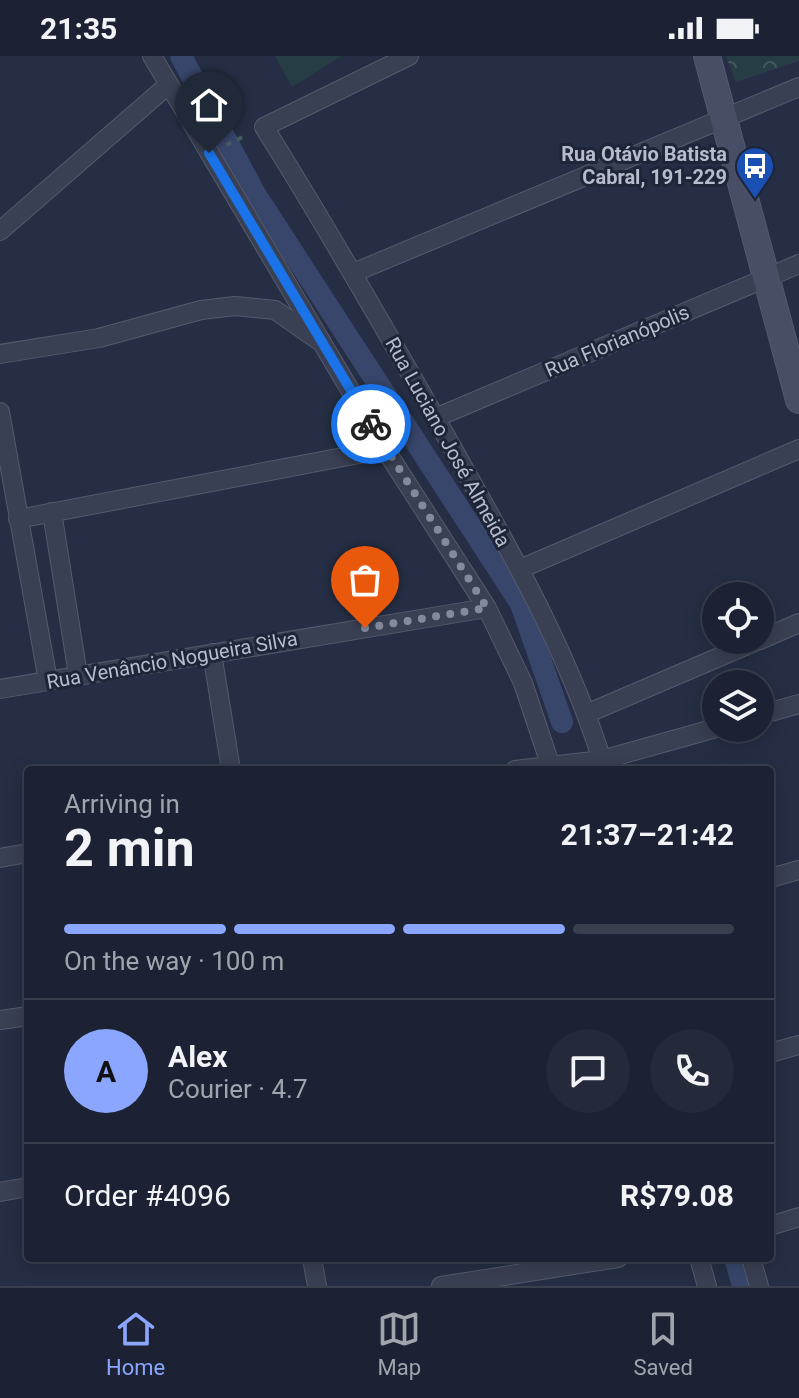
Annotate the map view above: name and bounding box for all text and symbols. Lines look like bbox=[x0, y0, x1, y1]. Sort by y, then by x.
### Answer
text: 21:35 bbox=[40, 11, 117, 46]
pin bbox=[175, 71, 243, 153]
icon: home bbox=[187, 83, 231, 127]
place label: Rua Otávio Batista Cabral, 191-229 bbox=[561, 142, 727, 189]
bus stop icon: Rua Otávio Batista Cabral, 191-229 bbox=[734, 145, 776, 200]
street label: Rua Florianópolis bbox=[541, 300, 693, 382]
street label: Rua Luciano José Almeida bbox=[380, 333, 516, 551]
courier bbox=[331, 384, 411, 464]
icon: bike bbox=[349, 402, 393, 446]
pin bbox=[331, 546, 399, 628]
icon: bag bbox=[343, 558, 387, 602]
map controls bbox=[702, 582, 774, 742]
button: locate bbox=[702, 582, 774, 654]
street label: Rua Venâncio Nogueira Silva bbox=[45, 626, 299, 694]
button: layers bbox=[702, 670, 774, 742]
text: Arriving in bbox=[64, 789, 180, 819]
text: 21:37–21:42 bbox=[560, 817, 734, 852]
text: 2 min bbox=[64, 818, 195, 879]
text: On the way · 100 m bbox=[64, 946, 284, 976]
button: chat bbox=[546, 1029, 630, 1113]
button: phone bbox=[650, 1029, 734, 1113]
text: Alex bbox=[168, 1039, 228, 1074]
text: A bbox=[96, 1054, 116, 1089]
text: Courier · 4.7 bbox=[168, 1074, 308, 1104]
text: Order #4096 bbox=[64, 1178, 231, 1213]
text: R$79.08 bbox=[620, 1178, 734, 1213]
tab: Home bbox=[106, 1307, 165, 1380]
tab: Map bbox=[377, 1307, 421, 1380]
tab: Saved bbox=[633, 1307, 693, 1380]

